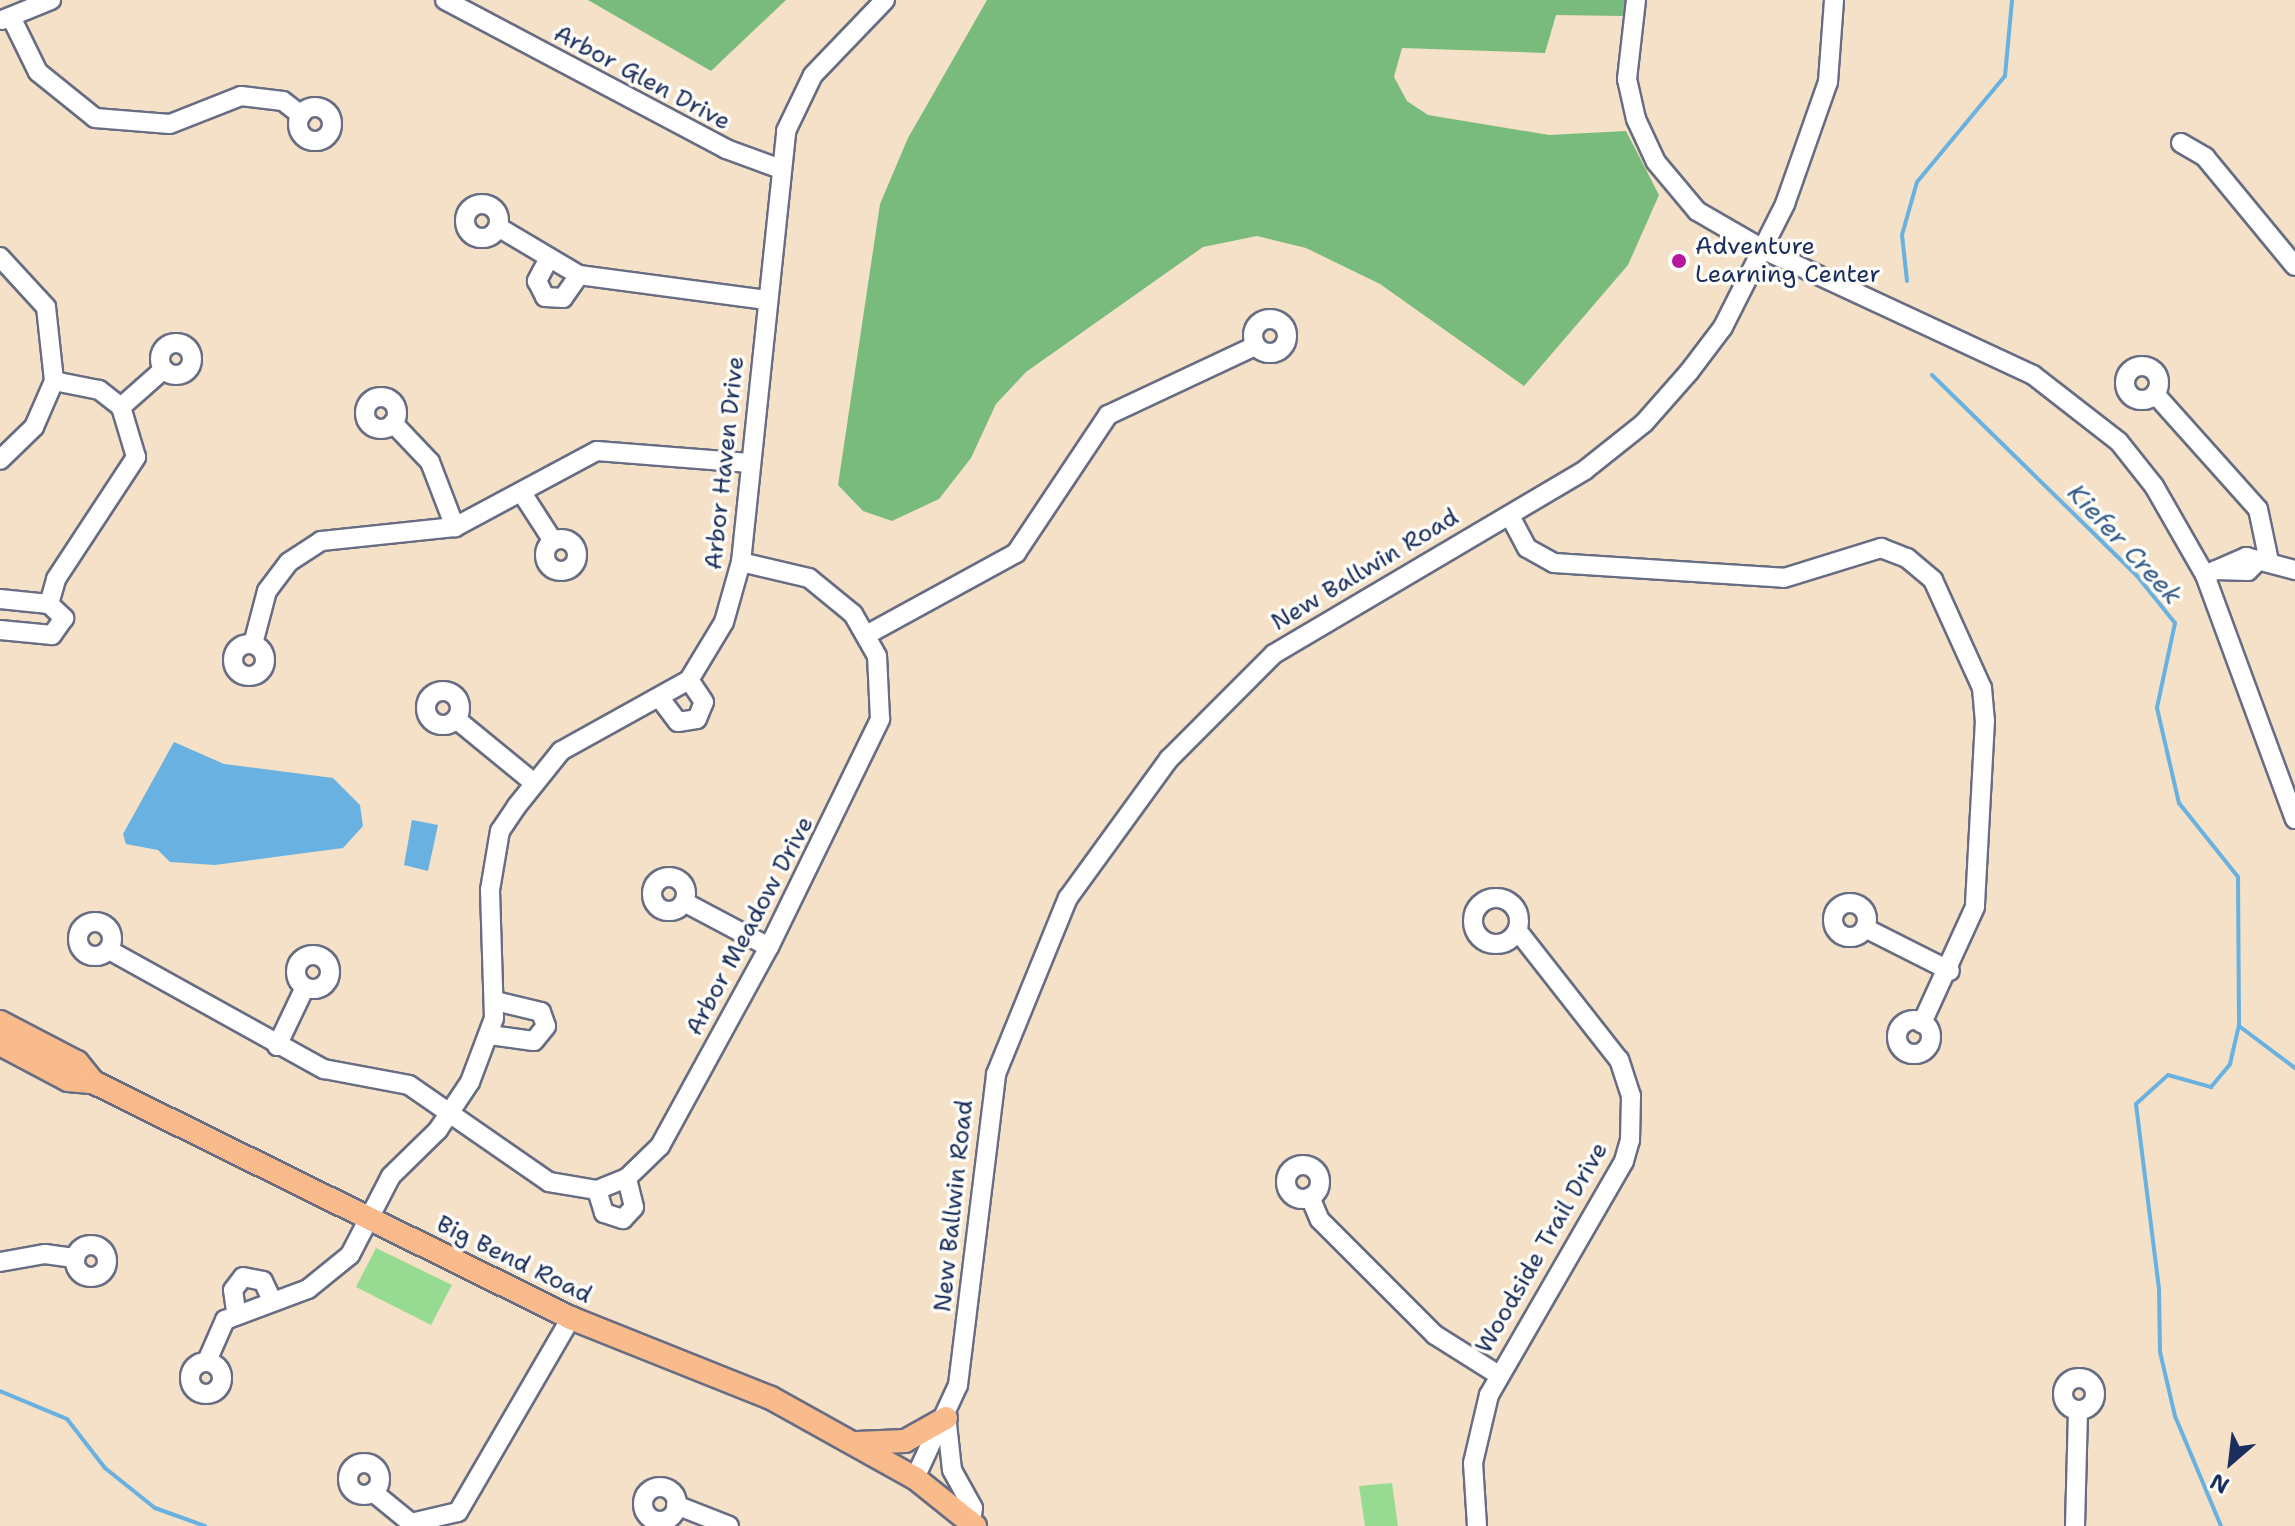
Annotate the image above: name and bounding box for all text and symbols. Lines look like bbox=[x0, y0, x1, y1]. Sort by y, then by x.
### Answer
street label: Arbor Glen Drive bbox=[549, 19, 735, 137]
place label: Adventure Learning Center bbox=[1695, 233, 1881, 289]
marker: Adventure Learning Center bbox=[1670, 252, 1688, 270]
street label: Arbor Haven Drive bbox=[699, 355, 751, 571]
water label: Kiefer Creek bbox=[2061, 477, 2189, 611]
street label: New Ballwin Road bbox=[1266, 503, 1464, 637]
street label: Arbor Meadow Drive bbox=[680, 812, 820, 1040]
street label: New Ballwin Road bbox=[929, 1098, 979, 1314]
street label: Woodside Trail Drive bbox=[1470, 1137, 1614, 1359]
street label: Big Bend Road bbox=[432, 1210, 596, 1310]
north arrow bbox=[2191, 1422, 2271, 1502]
text: N bbox=[2205, 1467, 2234, 1501]

